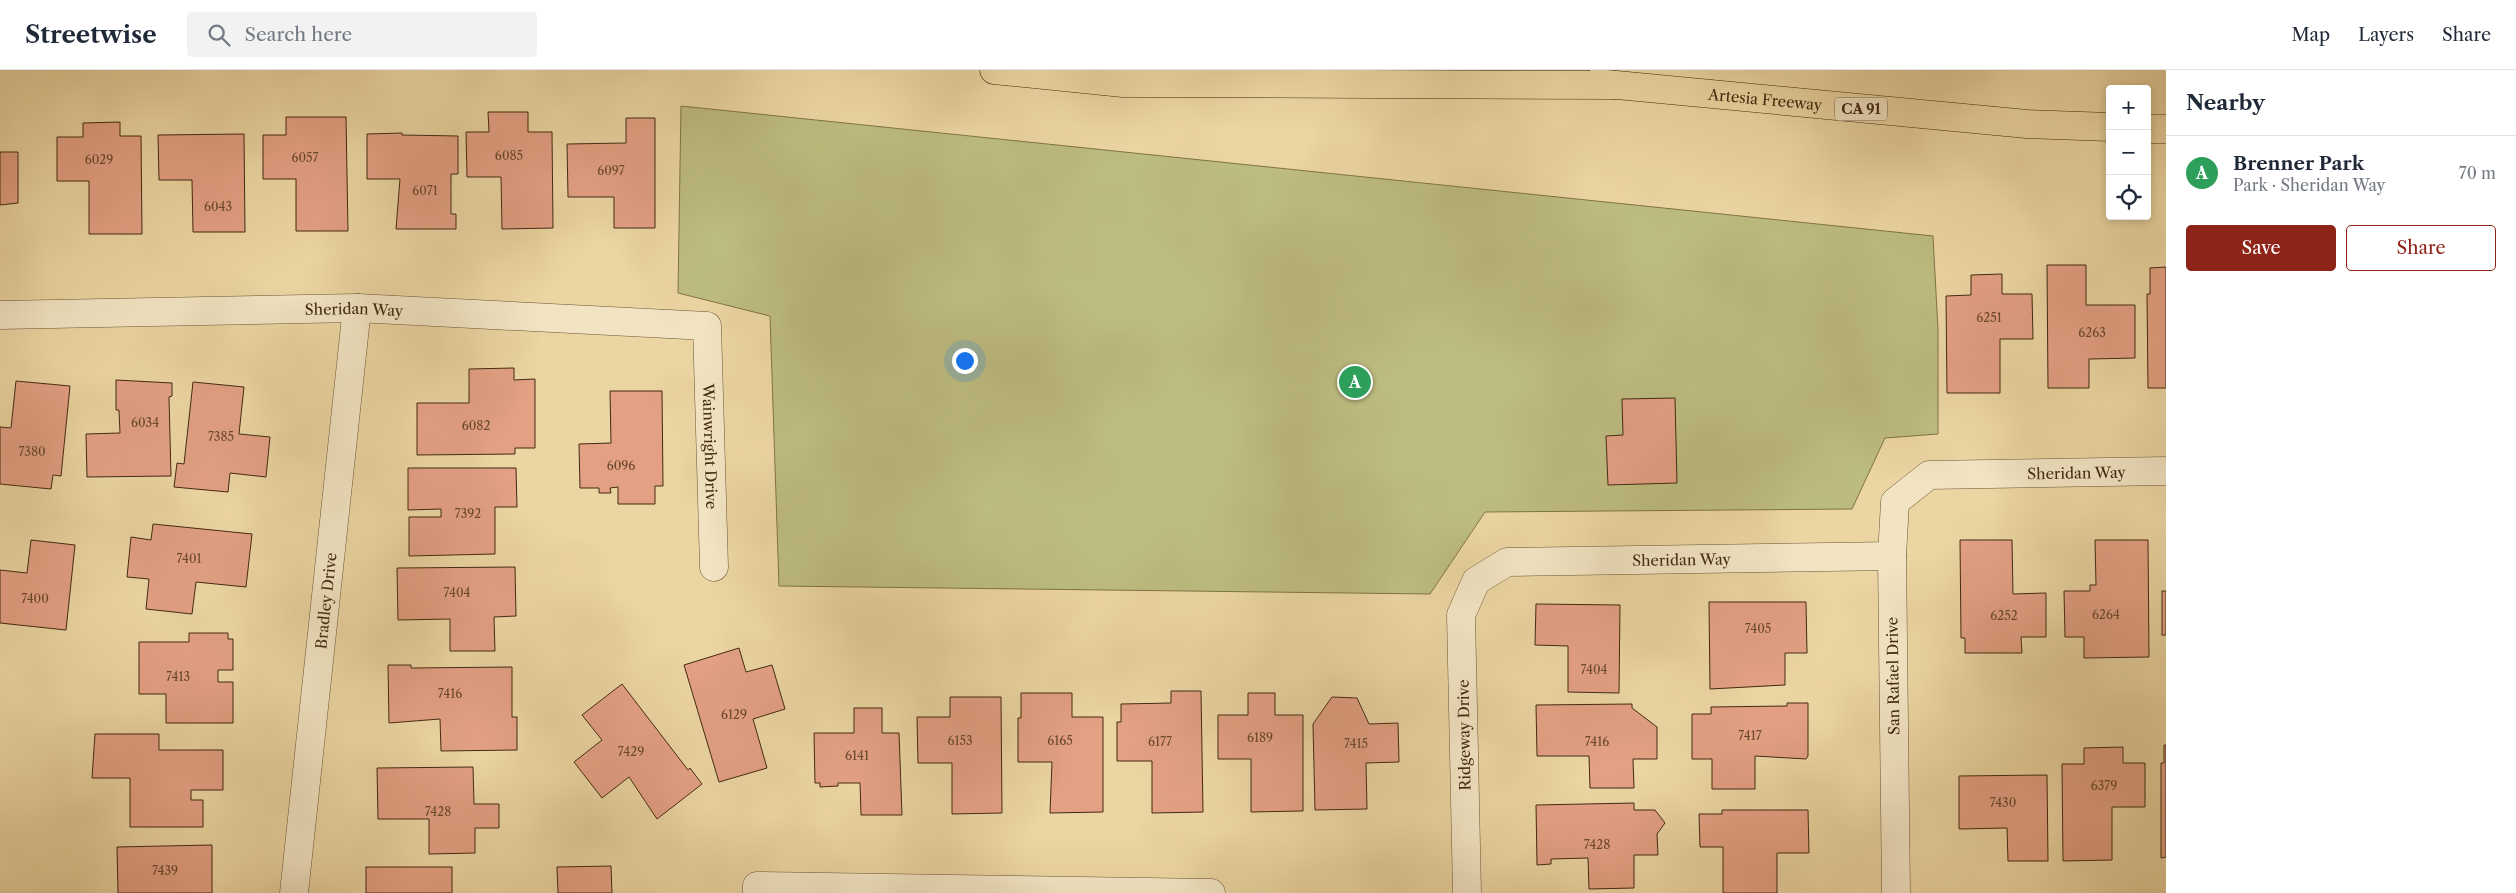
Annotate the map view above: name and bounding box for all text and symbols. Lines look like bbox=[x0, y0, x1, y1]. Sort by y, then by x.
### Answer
search box bbox=[187, 12, 537, 57]
text: Streetwise bbox=[25, 20, 157, 49]
icon: search bbox=[205, 21, 233, 49]
text: Search here bbox=[245, 23, 352, 46]
text: Map bbox=[2292, 24, 2330, 46]
text: Layers bbox=[2358, 24, 2414, 46]
text: Share bbox=[2442, 24, 2491, 46]
street label: Artesia Freeway bbox=[1706, 84, 1824, 114]
map controls bbox=[2106, 85, 2151, 220]
button: + bbox=[2106, 85, 2151, 130]
text: Nearby bbox=[2186, 90, 2265, 115]
road number: CA 91 bbox=[1835, 98, 1887, 120]
button: − bbox=[2106, 130, 2151, 175]
house number: 6085 bbox=[495, 148, 523, 163]
house number: 6057 bbox=[291, 150, 319, 165]
house number: 6029 bbox=[85, 152, 113, 167]
text: Brenner Park bbox=[2233, 152, 2364, 175]
house number: 6097 bbox=[597, 163, 625, 178]
text: A bbox=[2196, 163, 2208, 183]
text: 70 m bbox=[2459, 163, 2496, 183]
button: locate bbox=[2106, 175, 2151, 220]
text: Park · Sheridan Way bbox=[2233, 175, 2386, 195]
house number: 6071 bbox=[412, 183, 438, 198]
house number: 6043 bbox=[204, 199, 232, 214]
button: Save bbox=[2186, 225, 2336, 271]
button: Share bbox=[2346, 225, 2496, 271]
street label: Sheridan Way bbox=[304, 298, 404, 320]
house number: 6251 bbox=[1976, 310, 2002, 325]
house number: 6263 bbox=[2078, 325, 2106, 340]
your location bbox=[952, 348, 978, 374]
pin: A bbox=[1339, 363, 1371, 401]
street label: Wainwright Drive bbox=[699, 382, 722, 509]
house number: 6034 bbox=[131, 415, 159, 430]
house number: 6082 bbox=[462, 418, 490, 433]
house number: 7385 bbox=[208, 429, 234, 444]
house number: 7380 bbox=[18, 444, 46, 459]
house number: 6096 bbox=[607, 458, 635, 473]
street label: Sheridan Way bbox=[2027, 462, 2127, 483]
house number: 7392 bbox=[455, 506, 481, 521]
street label: Sheridan Way bbox=[1632, 549, 1731, 570]
house number: 7401 bbox=[176, 551, 202, 566]
street label: Bradley Drive bbox=[311, 551, 340, 650]
house number: 7404 bbox=[443, 585, 471, 600]
house number: 7400 bbox=[21, 591, 49, 606]
house number: 6264 bbox=[2092, 607, 2120, 622]
house number: 6252 bbox=[1990, 608, 2018, 623]
street label: San Rafael Drive bbox=[1882, 617, 1904, 735]
house number: 7405 bbox=[1745, 621, 1771, 636]
house number: 7404 bbox=[1580, 662, 1608, 677]
house number: 7413 bbox=[166, 669, 190, 684]
street label: Ridgeway Drive bbox=[1454, 679, 1474, 791]
house number: 7416 bbox=[438, 686, 462, 701]
house number: 6129 bbox=[721, 707, 747, 722]
house number: 7417 bbox=[1738, 728, 1762, 743]
house number: 6189 bbox=[1247, 730, 1273, 745]
house number: 6153 bbox=[947, 733, 973, 748]
house number: 6165 bbox=[1047, 733, 1073, 748]
house number: 6177 bbox=[1148, 734, 1172, 749]
house number: 7416 bbox=[1585, 734, 1609, 749]
house number: 7415 bbox=[1344, 736, 1368, 751]
house number: 7429 bbox=[618, 744, 644, 759]
house number: 6141 bbox=[845, 748, 869, 763]
house number: 6379 bbox=[2091, 778, 2117, 793]
house number: 7430 bbox=[1990, 795, 2016, 810]
house number: 7428 bbox=[425, 804, 451, 819]
house number: 7428 bbox=[1584, 837, 1610, 852]
house number: 7439 bbox=[152, 863, 178, 878]

